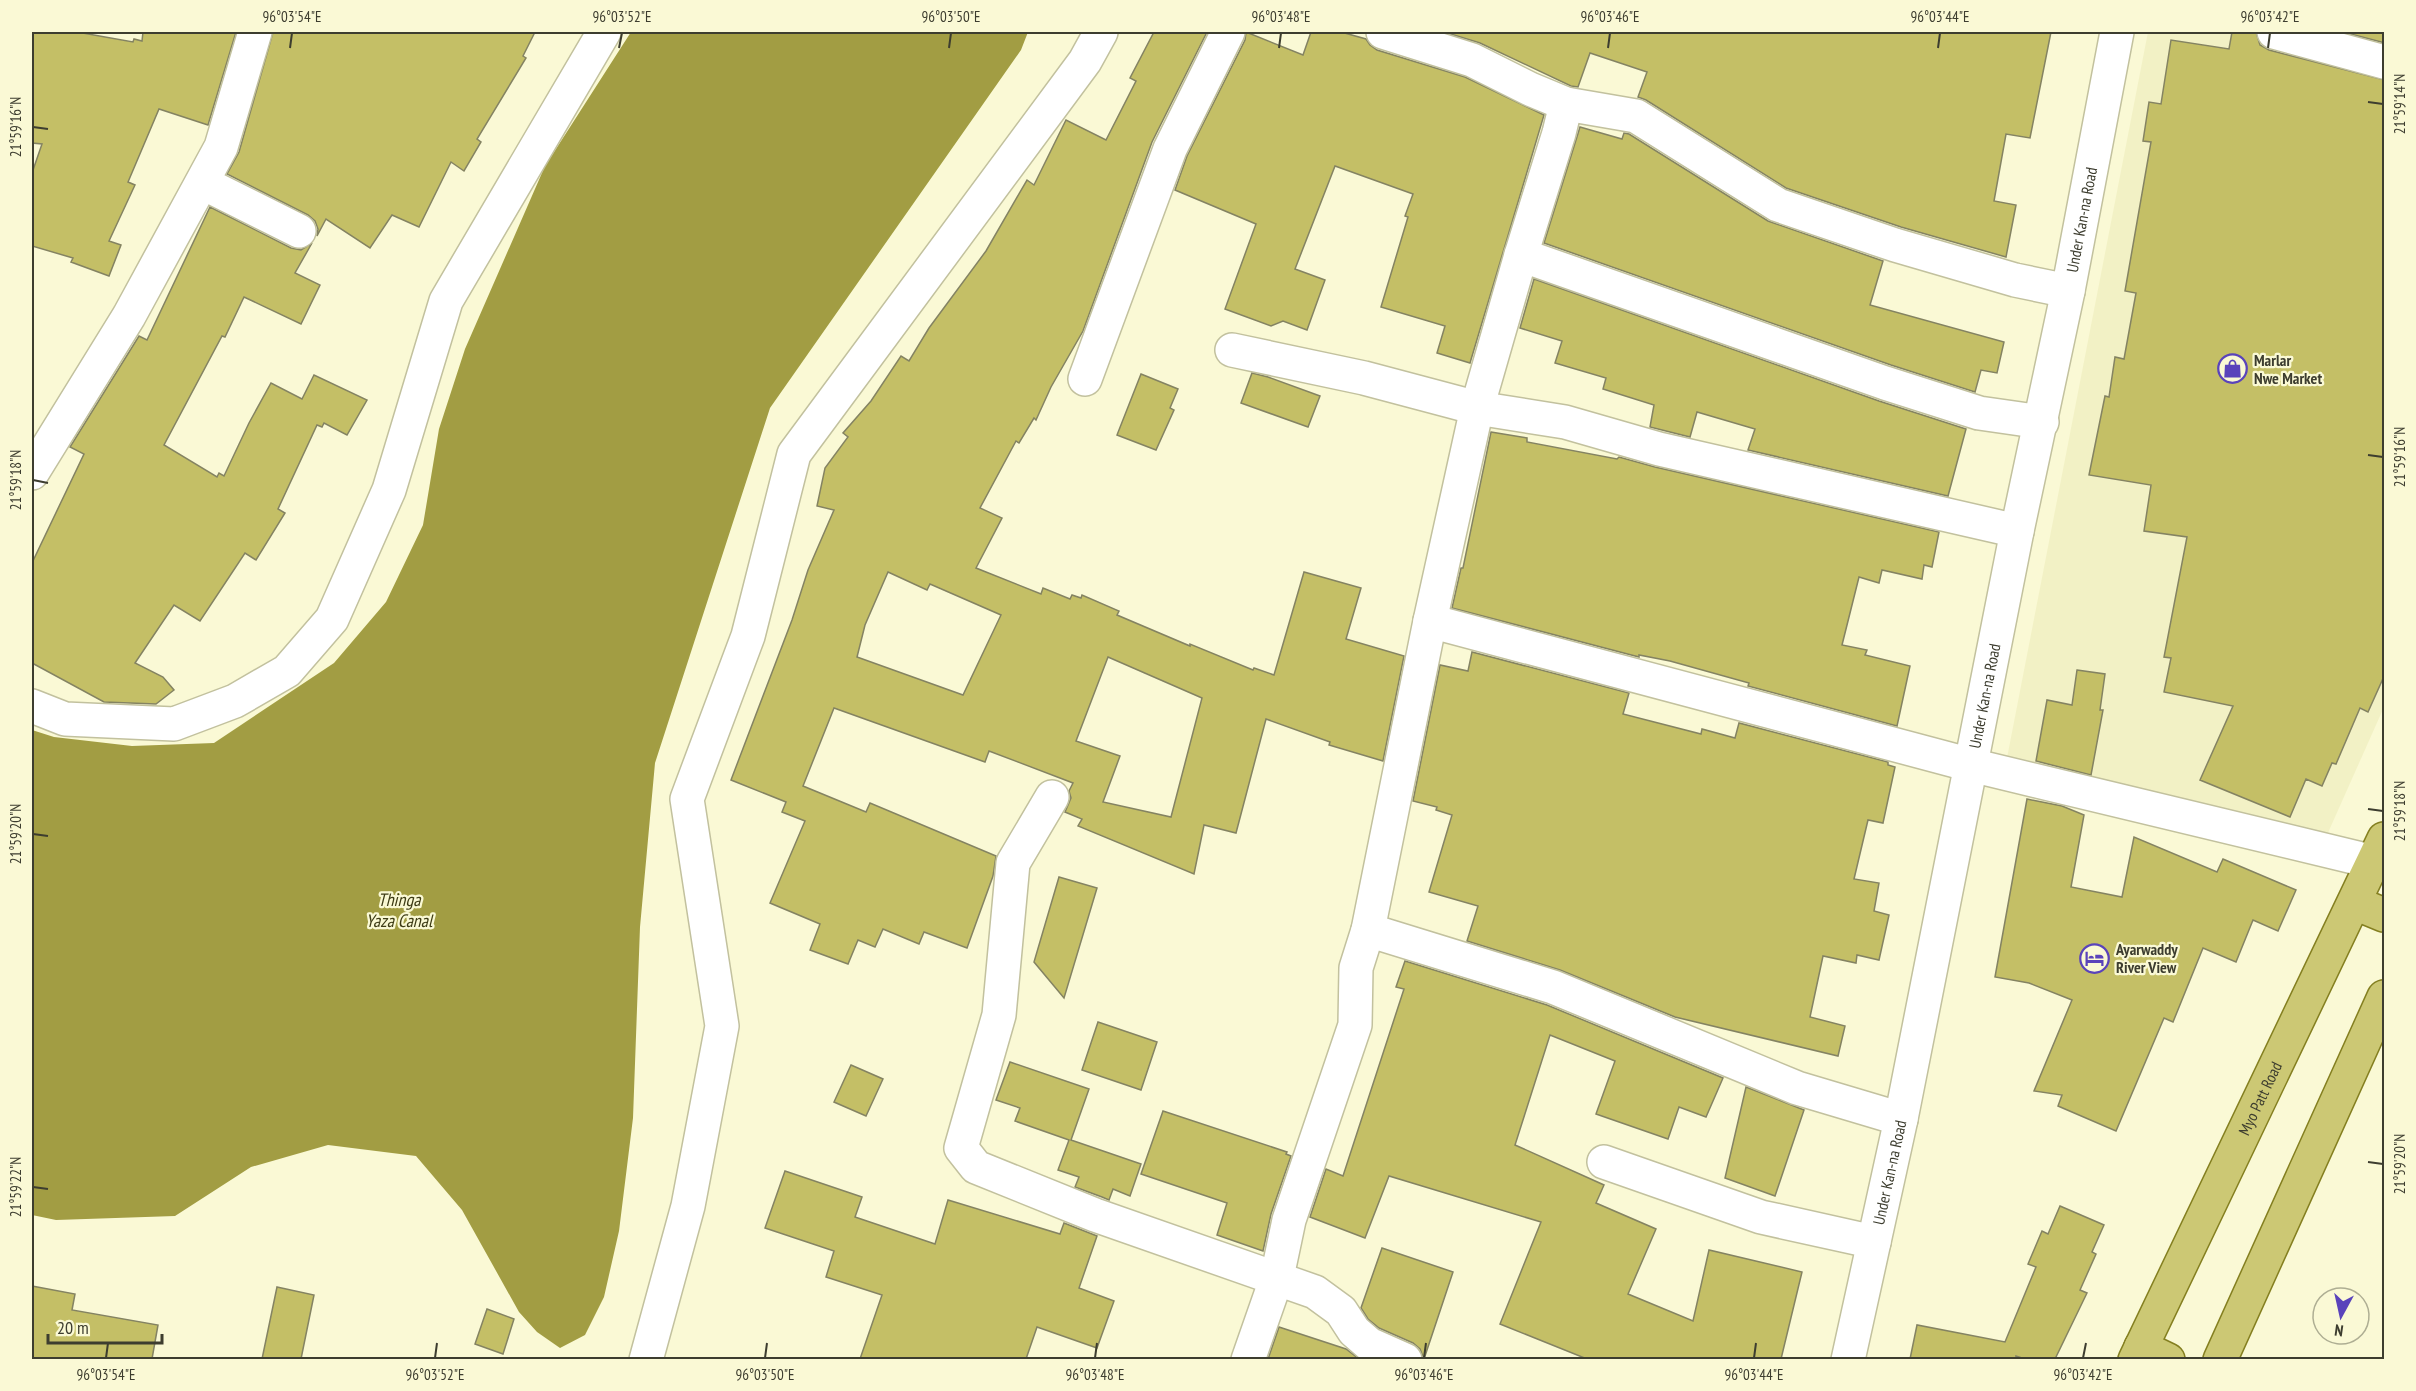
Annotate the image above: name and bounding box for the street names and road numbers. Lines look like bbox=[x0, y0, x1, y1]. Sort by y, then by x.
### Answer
street label: Under Kan-na Road bbox=[2062, 165, 2101, 274]
street label: Under Kan-na Road bbox=[1964, 642, 2005, 750]
street label: Myo Patt Road bbox=[2234, 1058, 2286, 1138]
street label: Under Kan-na Road bbox=[1868, 1118, 1910, 1227]

